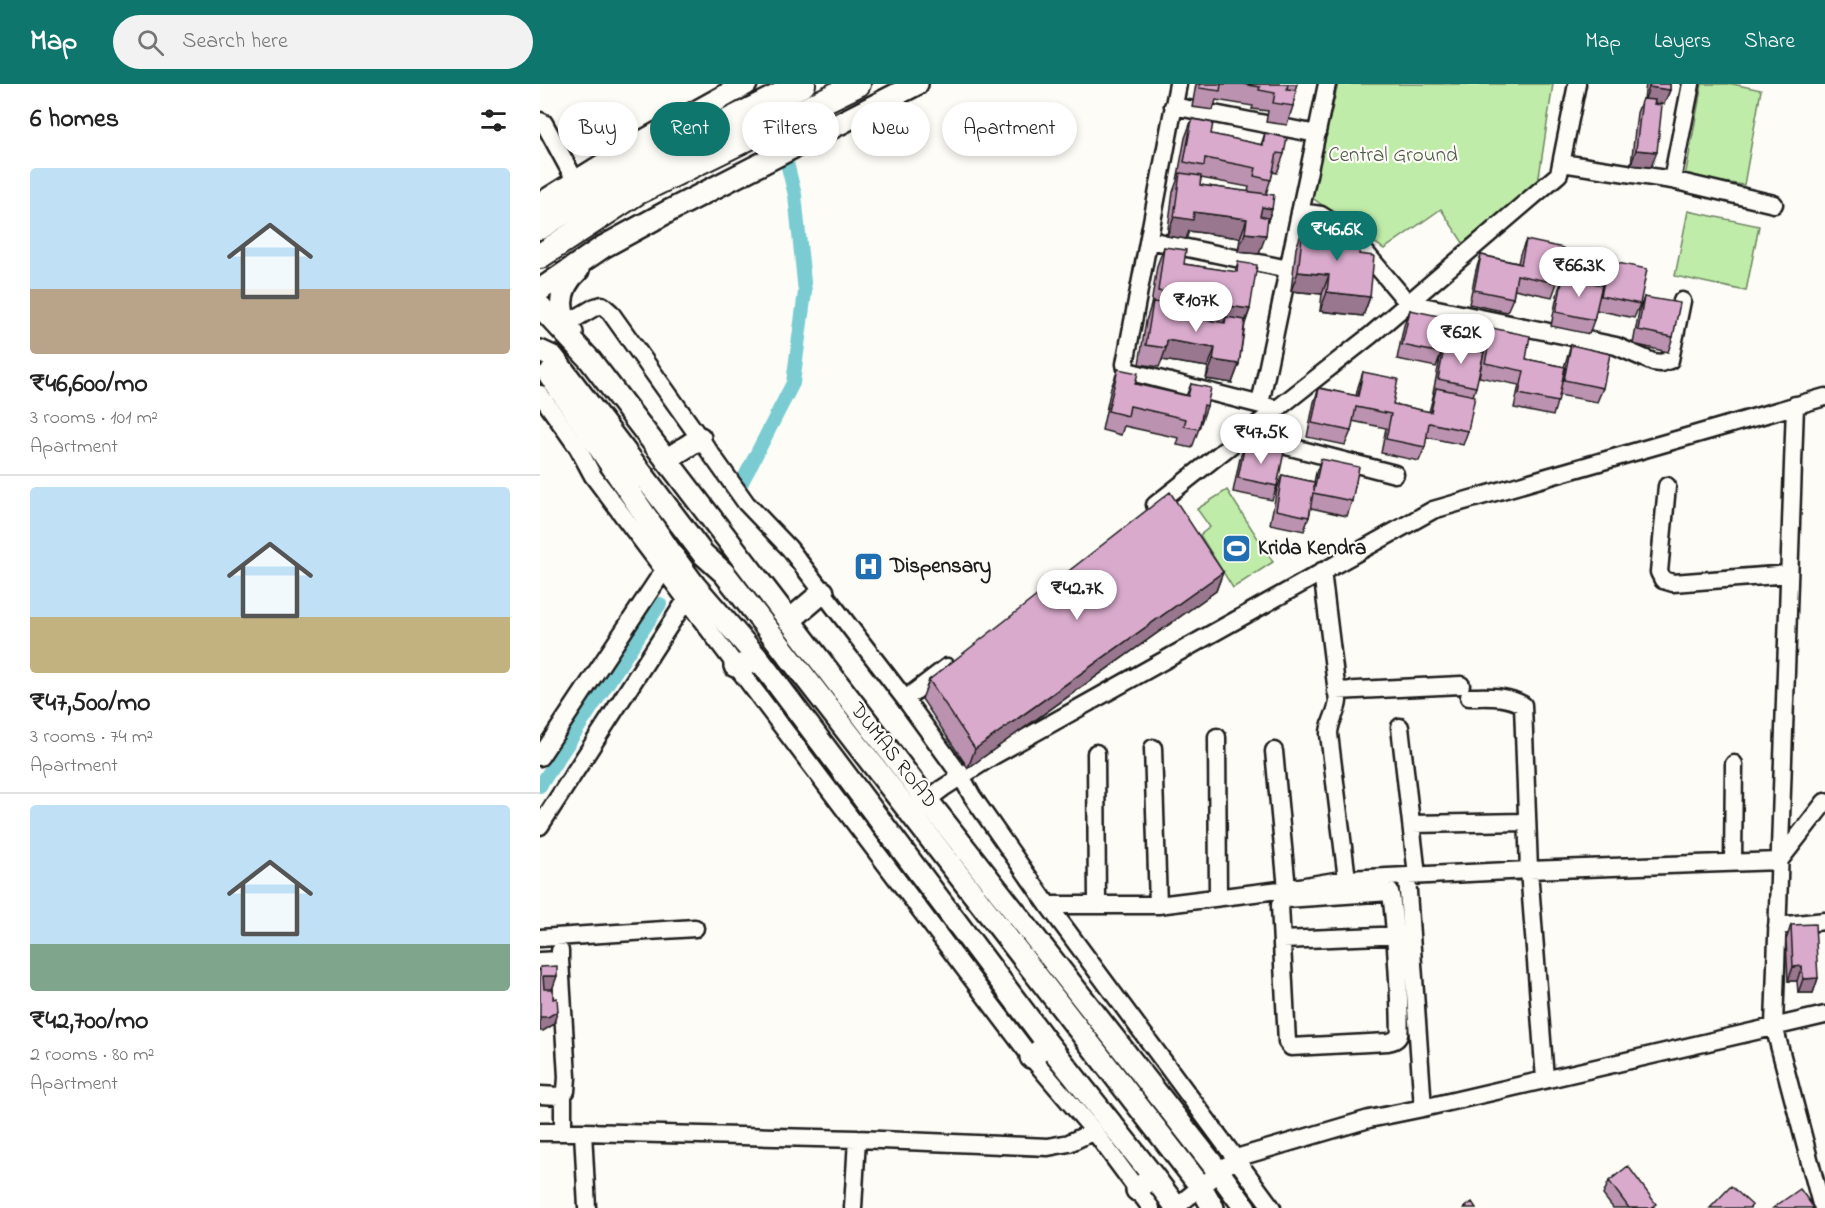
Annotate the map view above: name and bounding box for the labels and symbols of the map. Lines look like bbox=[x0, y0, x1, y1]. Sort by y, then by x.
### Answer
park label: Central Ground bbox=[1328, 141, 1458, 171]
pin: ₹46.6K bbox=[1288, 211, 1386, 262]
pin: ₹66.3K bbox=[1530, 247, 1628, 298]
pin: ₹107K bbox=[1154, 282, 1238, 333]
pin: ₹62K bbox=[1425, 314, 1497, 365]
pin: ₹47.5K bbox=[1212, 414, 1310, 465]
sports icon: Krida Kendra bbox=[1221, 533, 1253, 565]
place label: Krida Kendra bbox=[1258, 534, 1366, 564]
hospital icon: Dispensary bbox=[853, 551, 885, 583]
place label: Dispensary bbox=[889, 552, 992, 584]
pin: ₹42.7K bbox=[1028, 570, 1126, 621]
street label: DUMAS ROAD bbox=[841, 696, 944, 815]

